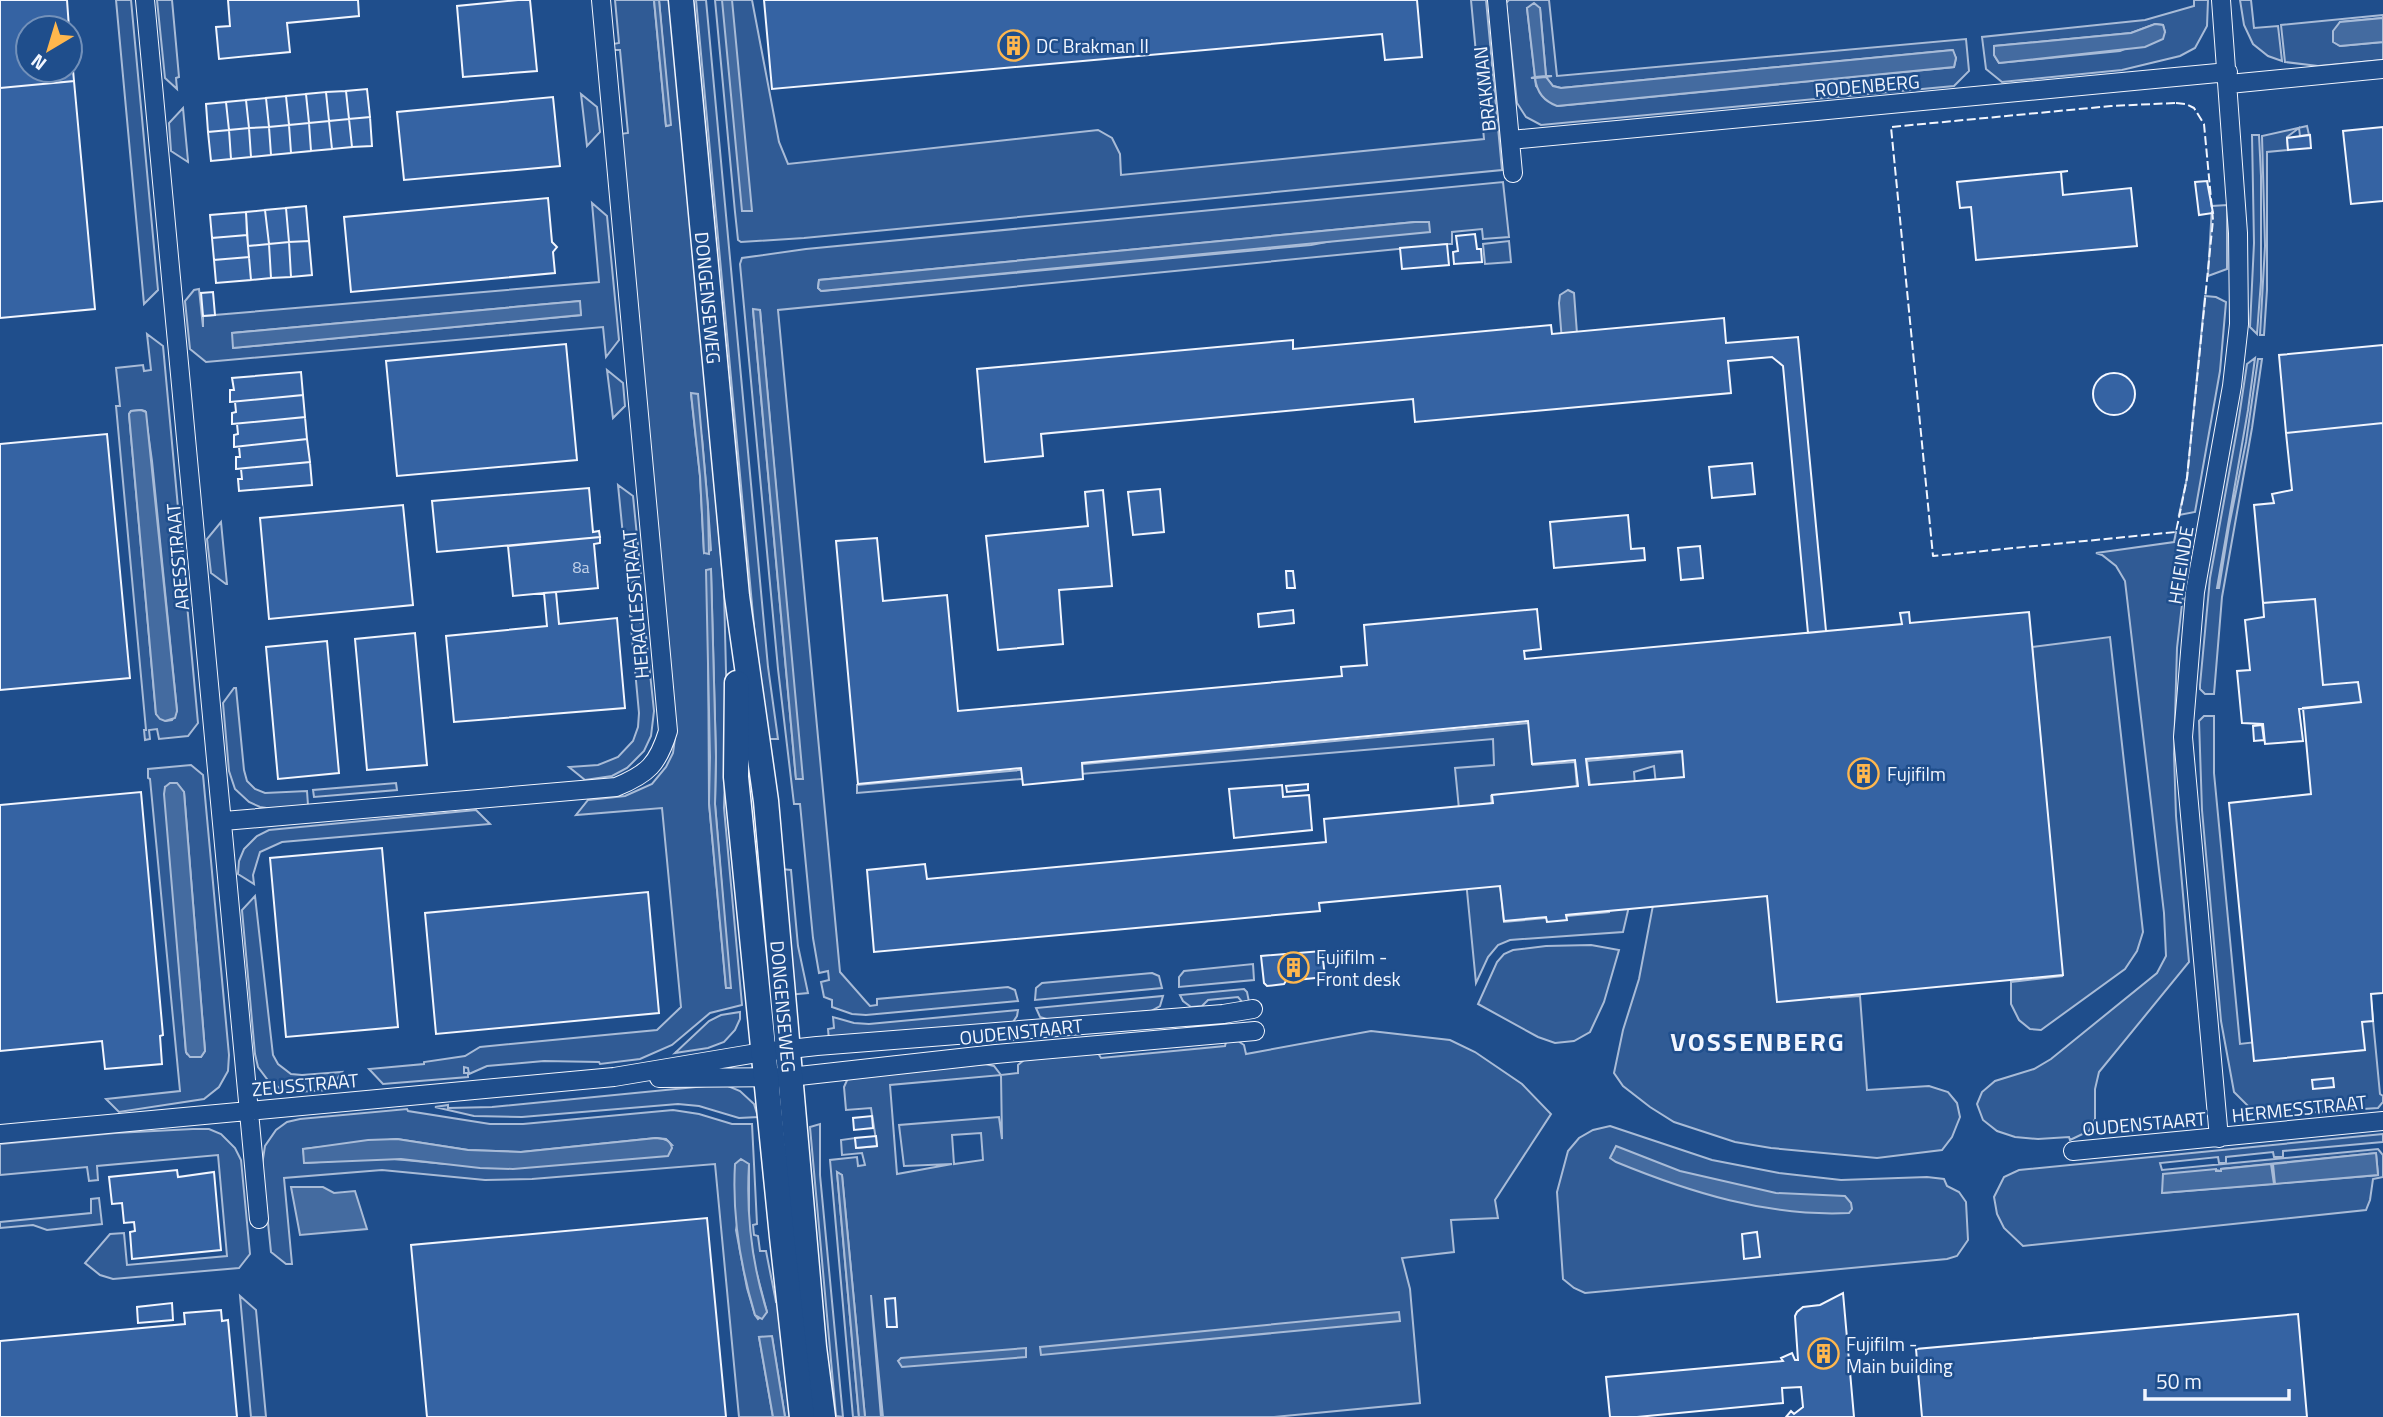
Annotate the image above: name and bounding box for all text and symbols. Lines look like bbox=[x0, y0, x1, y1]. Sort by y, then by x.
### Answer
north arrow bbox=[14, 14, 84, 84]
building icon: DC Brakman II bbox=[996, 28, 1030, 62]
place label: DC Brakman II bbox=[1036, 31, 1149, 60]
street label: BRAKMAN bbox=[1465, 45, 1503, 133]
text: N bbox=[24, 47, 52, 78]
street label: RODENBERG bbox=[1813, 66, 1921, 104]
street label: DONGENSEWEG bbox=[688, 230, 730, 365]
street label: ARESSTRAAT bbox=[158, 502, 196, 612]
street label: HEIEINDE bbox=[2160, 524, 2200, 606]
street label: HERACLESSTRAAT bbox=[614, 528, 656, 680]
house number: 8a bbox=[573, 555, 589, 579]
building icon: Fujifilm bbox=[1847, 756, 1881, 790]
place label: Fujifilm bbox=[1887, 759, 1946, 788]
street label: DONGENSEWEG bbox=[764, 939, 804, 1074]
place label: Fujifilm - Front desk bbox=[1316, 942, 1401, 993]
building icon: Fujifilm - Front desk bbox=[1276, 950, 1310, 984]
street label: OUDENSTAART bbox=[958, 1010, 1084, 1052]
district label: VOSSENBERG bbox=[1670, 1022, 1846, 1061]
street label: ZEUSSTRAAT bbox=[251, 1065, 359, 1103]
street label: HERMESSTRAAT bbox=[2230, 1087, 2368, 1129]
street label: OUDENSTAART bbox=[2081, 1103, 2207, 1143]
place label: Fujifilm - Main building bbox=[1846, 1329, 1953, 1380]
building icon: Fujifilm - Main building bbox=[1806, 1337, 1840, 1371]
scale bar bbox=[2145, 1358, 2288, 1402]
text: 50 m bbox=[2156, 1365, 2202, 1397]

